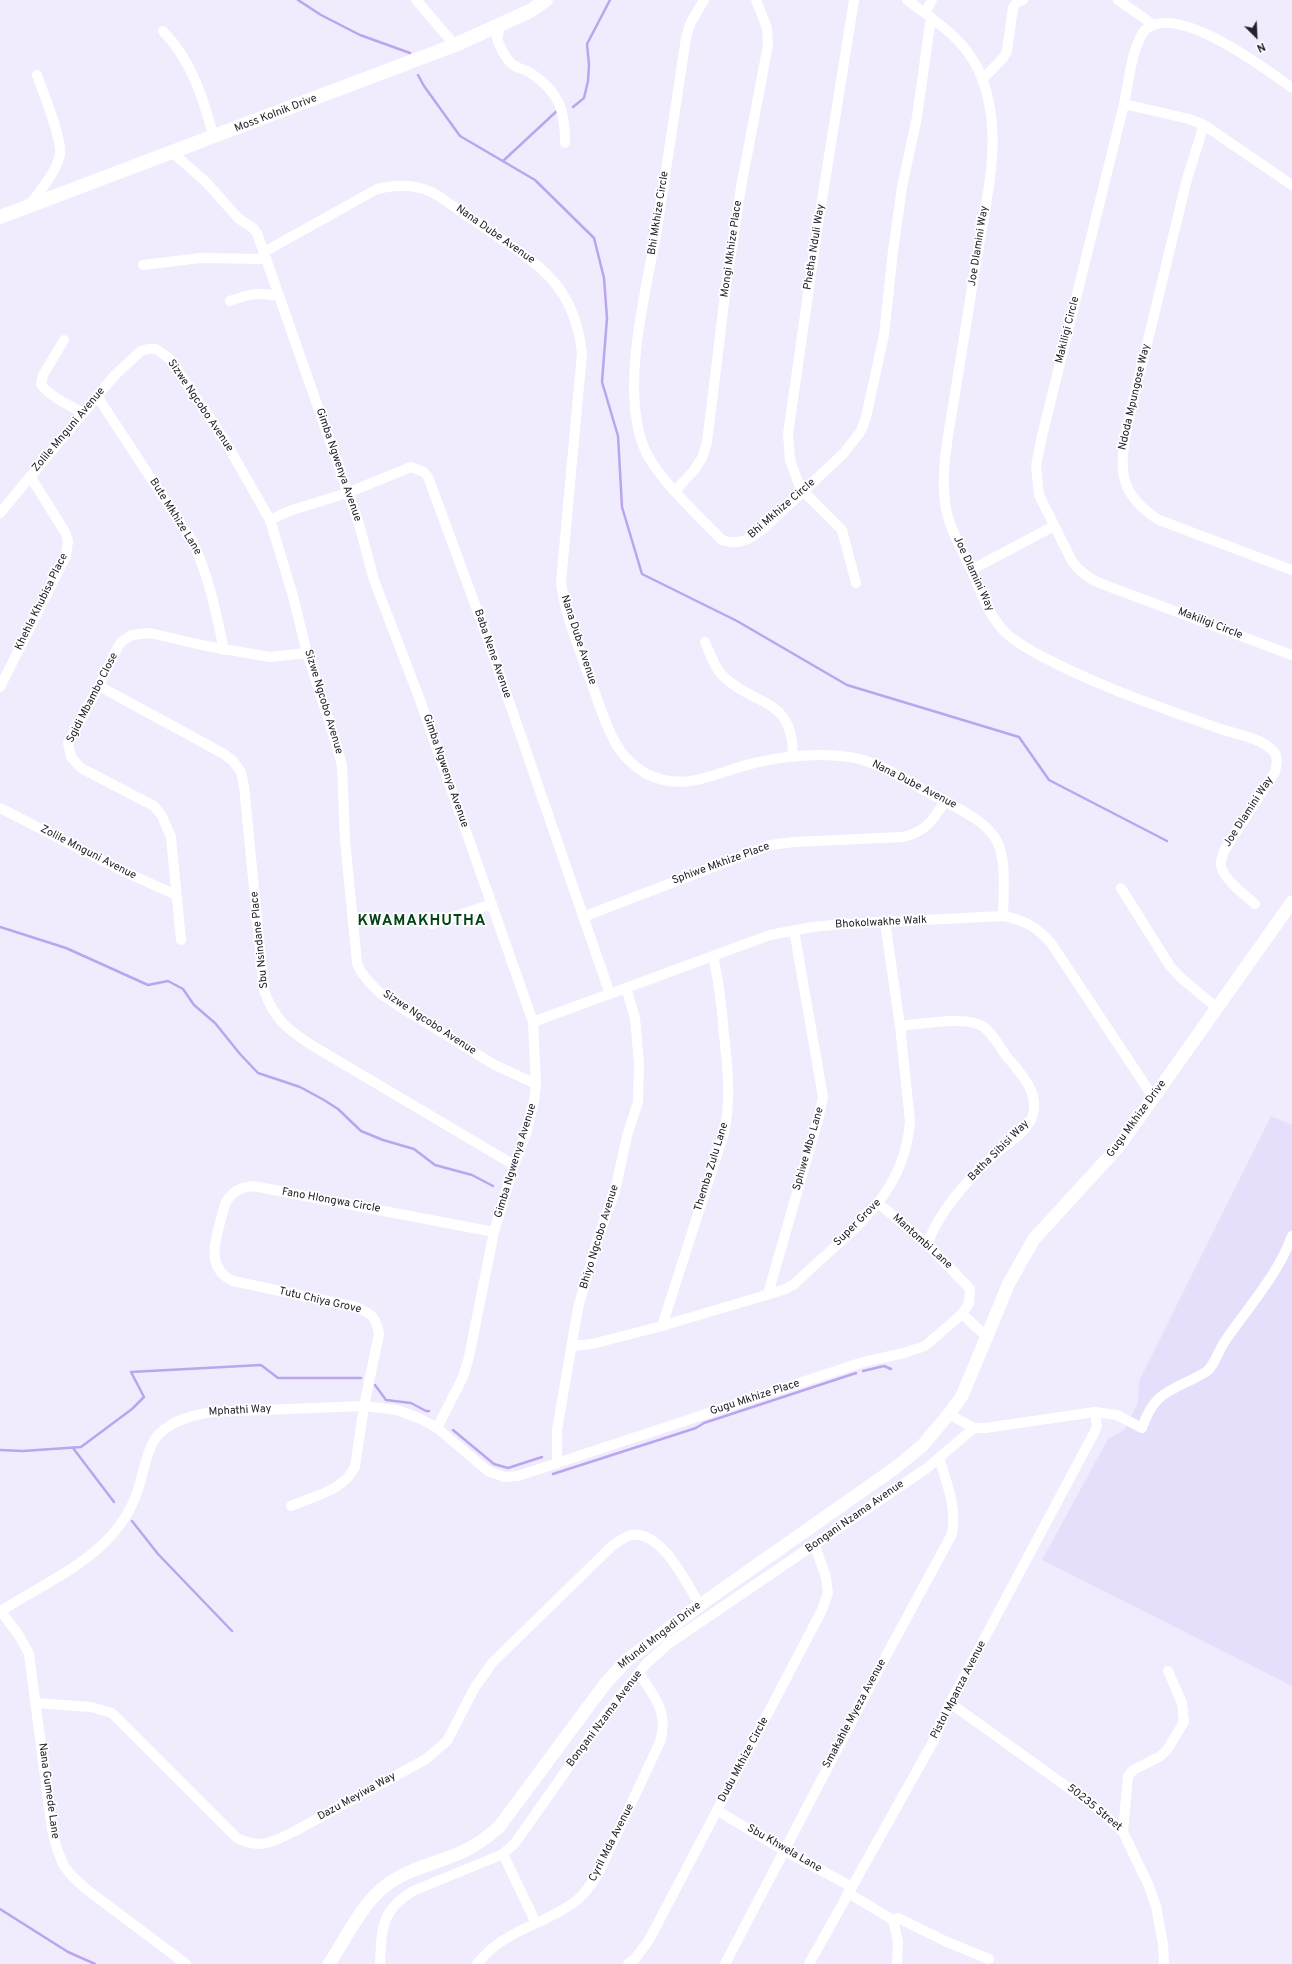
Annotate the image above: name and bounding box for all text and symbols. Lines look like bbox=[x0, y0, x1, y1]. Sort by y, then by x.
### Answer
north arrow bbox=[1236, 16, 1276, 56]
text: N bbox=[1254, 39, 1267, 55]
street label: Moss Kolnik Drive bbox=[233, 92, 319, 136]
street label: Bhi Mkhize Circle bbox=[646, 170, 672, 256]
street label: Mongi Mkhize Place bbox=[719, 200, 745, 298]
street label: Nana Dube Avenue bbox=[453, 203, 537, 267]
street label: Phetha Nduli Way bbox=[802, 203, 828, 291]
street label: Joe Dlamini Way bbox=[966, 205, 992, 287]
street label: Makiligi Circle bbox=[1053, 295, 1083, 365]
street label: Ndoda Mpungose Way bbox=[1116, 343, 1154, 451]
street label: Sizwe Ngcobo Avenue bbox=[164, 357, 236, 455]
street label: Zolile Mnguni Avenue bbox=[30, 385, 108, 475]
street label: Gimba Ngwenya Avenue bbox=[312, 407, 364, 523]
street label: Bute Mkhize Lane bbox=[146, 476, 204, 558]
street label: Bhi Mkhize Circle bbox=[746, 476, 818, 542]
street label: Joe Dlamini Way bbox=[950, 534, 996, 614]
street label: Khehla Khubisa Place bbox=[13, 551, 71, 653]
street label: Nana Dube Avenue bbox=[557, 594, 599, 686]
street label: Makiligi Circle bbox=[1176, 606, 1244, 642]
street label: Baba Nene Avenue bbox=[471, 608, 513, 700]
street label: Sizwe Ngcobo Avenue bbox=[301, 648, 345, 756]
street label: Sgidi Mbambo Close bbox=[65, 651, 121, 745]
street label: Gimba Ngwenya Avenue bbox=[419, 713, 471, 829]
street label: Nana Dube Avenue bbox=[869, 758, 959, 812]
street label: Joe Dlamini Way bbox=[1221, 774, 1277, 850]
street label: Zolile Mnguni Avenue bbox=[38, 823, 138, 883]
street label: Sphiwe Mkhize Place bbox=[670, 840, 772, 888]
street label: Sbu Nsindane Place bbox=[248, 891, 272, 989]
district label: KWAMAKHUTHA bbox=[358, 913, 486, 931]
street label: Bhokolwakhe Walk bbox=[835, 914, 927, 932]
street label: Sizwe Ngcobo Avenue bbox=[380, 988, 478, 1058]
street label: Gugu Mkhize Drive bbox=[1105, 1078, 1169, 1160]
street label: Gimba Ngwenya Avenue bbox=[492, 1102, 540, 1220]
street label: Sphiwe Mbo Lane bbox=[791, 1106, 827, 1192]
street label: Batha Sibisi Way bbox=[966, 1118, 1032, 1184]
street label: Themba Zulu Lane bbox=[692, 1121, 732, 1213]
street label: Bhiyo Ngcobo Avenue bbox=[578, 1183, 622, 1291]
street label: Fano Hlongwa Circle bbox=[281, 1186, 381, 1216]
street label: Super Grove bbox=[832, 1197, 884, 1249]
street label: Mantombi Lane bbox=[889, 1212, 955, 1272]
street label: Tutu Chiya Grove bbox=[278, 1285, 362, 1317]
street label: Gugu Mkhize Place bbox=[708, 1377, 802, 1419]
street label: Mphathi Way bbox=[208, 1403, 272, 1419]
street label: Bongani Nzama Avenue bbox=[803, 1478, 907, 1556]
street label: Mfundi Mngadi Drive bbox=[616, 1600, 704, 1672]
street label: Pistol Mpanza Avenue bbox=[929, 1639, 989, 1741]
street label: Smakahle Myeza Avenue bbox=[821, 1657, 889, 1771]
street label: Bongani Nzama Avenue bbox=[564, 1668, 646, 1770]
street label: Dudu Mkhize Circle bbox=[716, 1715, 772, 1805]
street label: Nana Gumede Lane bbox=[35, 1742, 61, 1840]
street label: Dazu Meyiwa Way bbox=[316, 1770, 398, 1824]
street label: 50235 Street bbox=[1064, 1782, 1124, 1834]
street label: Cyril Mda Avenue bbox=[587, 1802, 637, 1884]
street label: Sbu Khwela Lane bbox=[744, 1822, 824, 1876]

